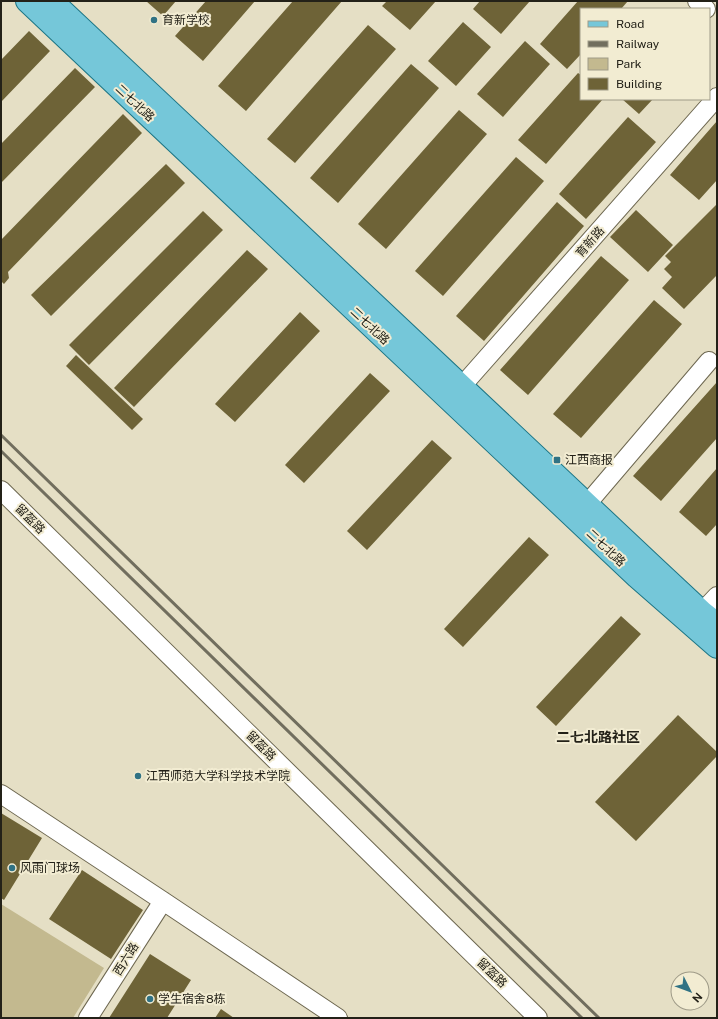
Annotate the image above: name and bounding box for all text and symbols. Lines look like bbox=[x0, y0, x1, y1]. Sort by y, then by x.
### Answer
legend bbox=[580, 8, 710, 100]
place label: 育新学校 bbox=[162, 13, 210, 27]
marker: 育新学校 bbox=[149, 15, 159, 25]
text: Road bbox=[616, 17, 644, 31]
text: Railway bbox=[616, 37, 660, 51]
text: Park bbox=[616, 57, 642, 71]
text: Building bbox=[616, 77, 662, 91]
street label: 二七北路 bbox=[113, 82, 157, 124]
street label: 育新路 bbox=[573, 224, 607, 260]
street label: 二七北路 bbox=[348, 305, 392, 347]
place label: 江西商报 bbox=[565, 453, 613, 467]
marker: 江西商报 bbox=[552, 455, 562, 465]
street label: 留盔路 bbox=[12, 501, 48, 537]
street label: 二七北路 bbox=[584, 527, 628, 569]
street label: 留盔路 bbox=[243, 728, 279, 764]
district label: 二七北路社区 bbox=[556, 729, 640, 745]
place label: 江西师范大学科学技术学院 bbox=[146, 769, 290, 783]
marker: 江西师范大学科学技术学院 bbox=[133, 771, 143, 781]
place label: 风雨门球场 bbox=[20, 861, 80, 875]
marker: 风雨门球场 bbox=[7, 863, 17, 873]
street label: 西六路 bbox=[111, 940, 141, 978]
street label: 留盔路 bbox=[474, 955, 510, 991]
north arrow bbox=[670, 971, 710, 1011]
text: N bbox=[690, 990, 705, 1005]
place label: 学生宿舍8栋 bbox=[158, 992, 226, 1006]
marker: 学生宿舍8栋 bbox=[145, 994, 155, 1004]

